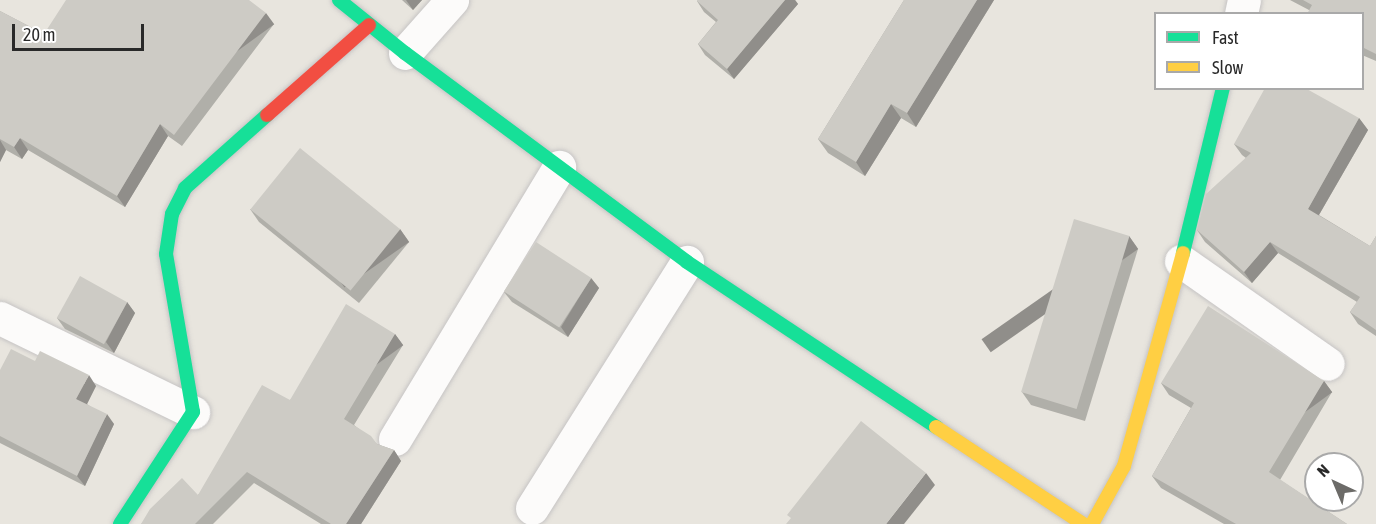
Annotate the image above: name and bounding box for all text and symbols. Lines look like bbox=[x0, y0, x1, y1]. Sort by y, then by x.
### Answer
scale bar bbox=[15, 12, 147, 50]
legend bbox=[1154, 12, 1364, 90]
text: 20 m bbox=[23, 24, 55, 45]
text: Fast bbox=[1212, 27, 1239, 48]
text: Slow bbox=[1212, 57, 1243, 78]
north arrow bbox=[1304, 452, 1364, 512]
text: N bbox=[1313, 461, 1333, 480]

